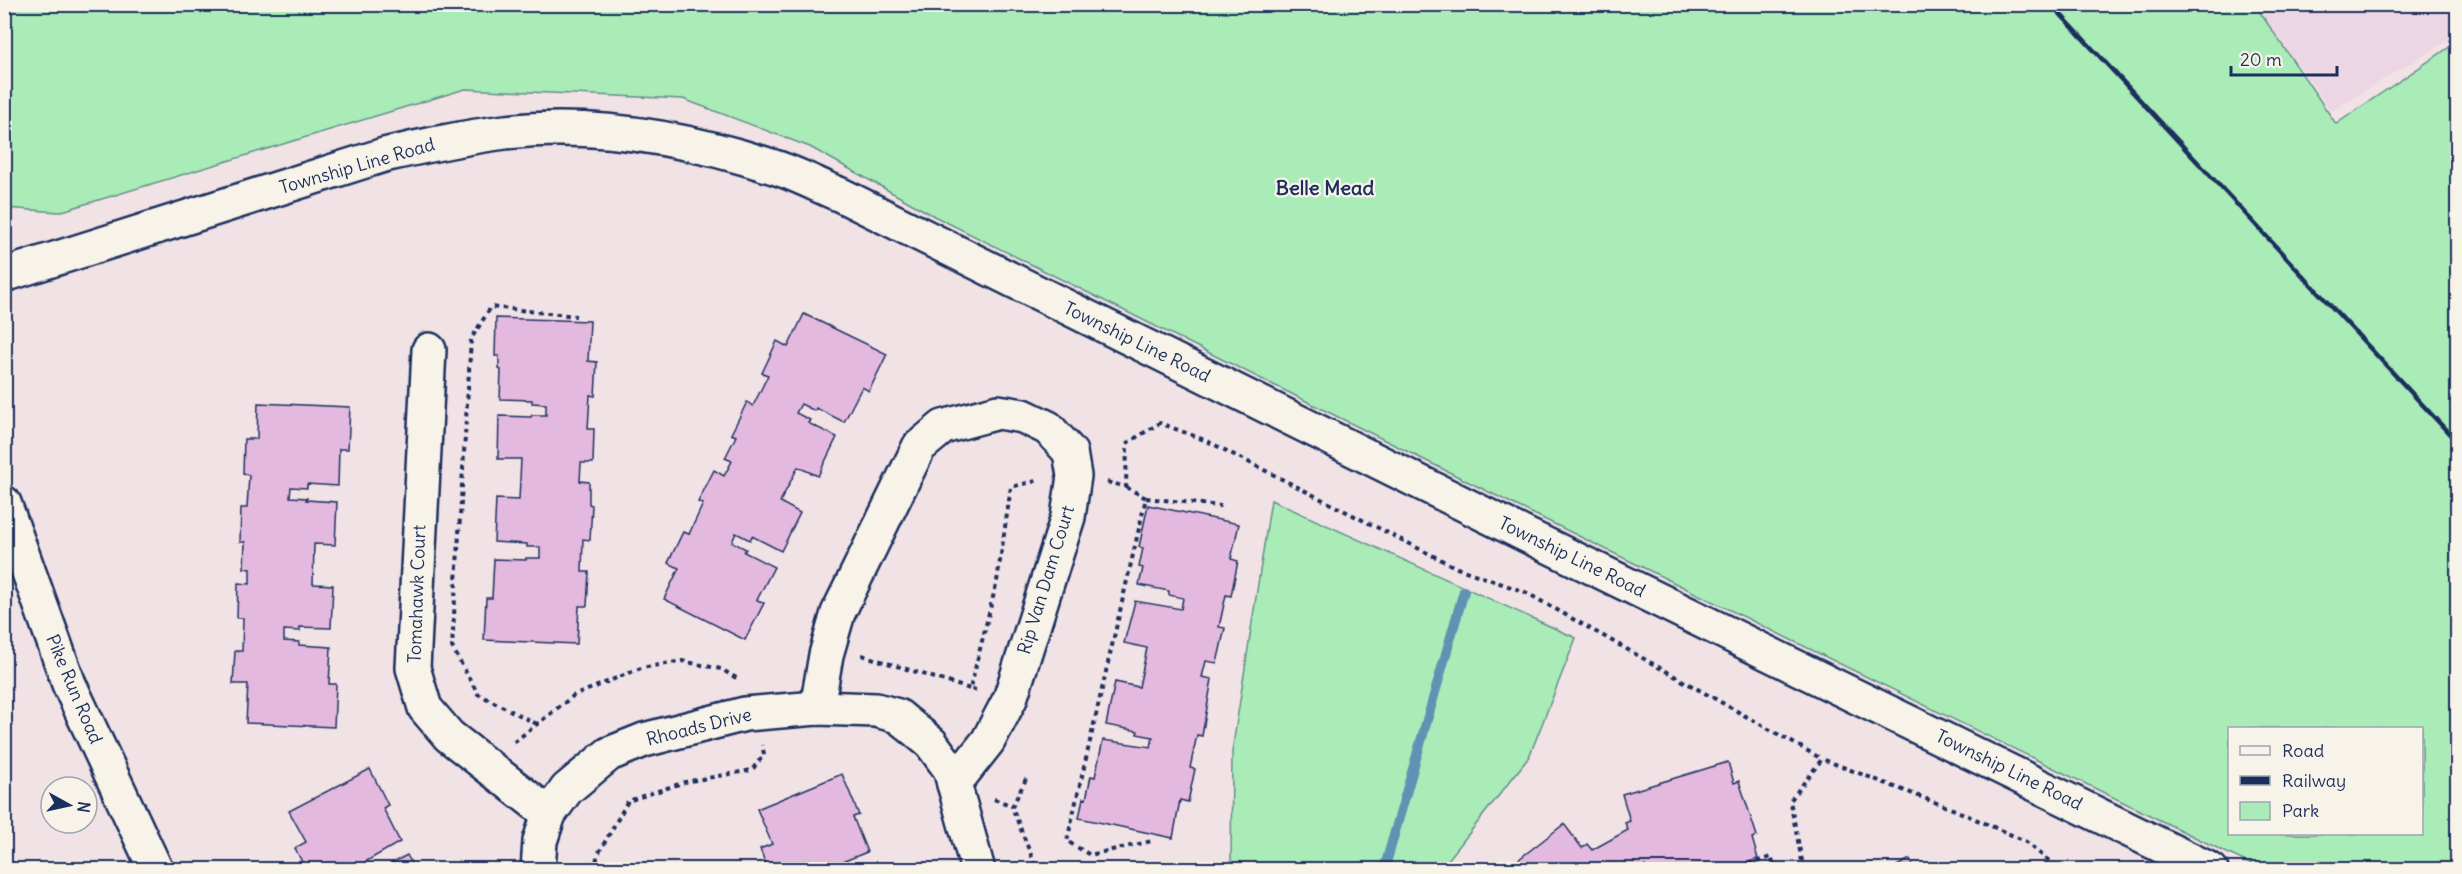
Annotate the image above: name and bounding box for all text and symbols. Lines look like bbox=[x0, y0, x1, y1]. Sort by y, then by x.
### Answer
scale bar bbox=[2231, 39, 2338, 77]
text: 20 m bbox=[2240, 48, 2282, 71]
street label: Township Line Road bbox=[277, 132, 438, 199]
district label: Belle Mead bbox=[1276, 175, 1374, 200]
street label: Township Line Road bbox=[1060, 296, 1215, 387]
street label: Rip Van Dam Court bbox=[1012, 503, 1079, 657]
street label: Township Line Road bbox=[1495, 511, 1650, 602]
street label: Tomahawk Court bbox=[403, 524, 430, 664]
street label: Pike Run Road bbox=[41, 631, 108, 747]
street label: Rhoads Drive bbox=[644, 702, 754, 751]
street label: Township Line Road bbox=[1932, 724, 2087, 815]
legend bbox=[2228, 727, 2423, 835]
text: Road bbox=[2282, 739, 2325, 762]
text: Railway bbox=[2282, 769, 2346, 792]
north arrow bbox=[39, 775, 99, 835]
text: Park bbox=[2282, 799, 2319, 822]
text: N bbox=[73, 800, 95, 814]

